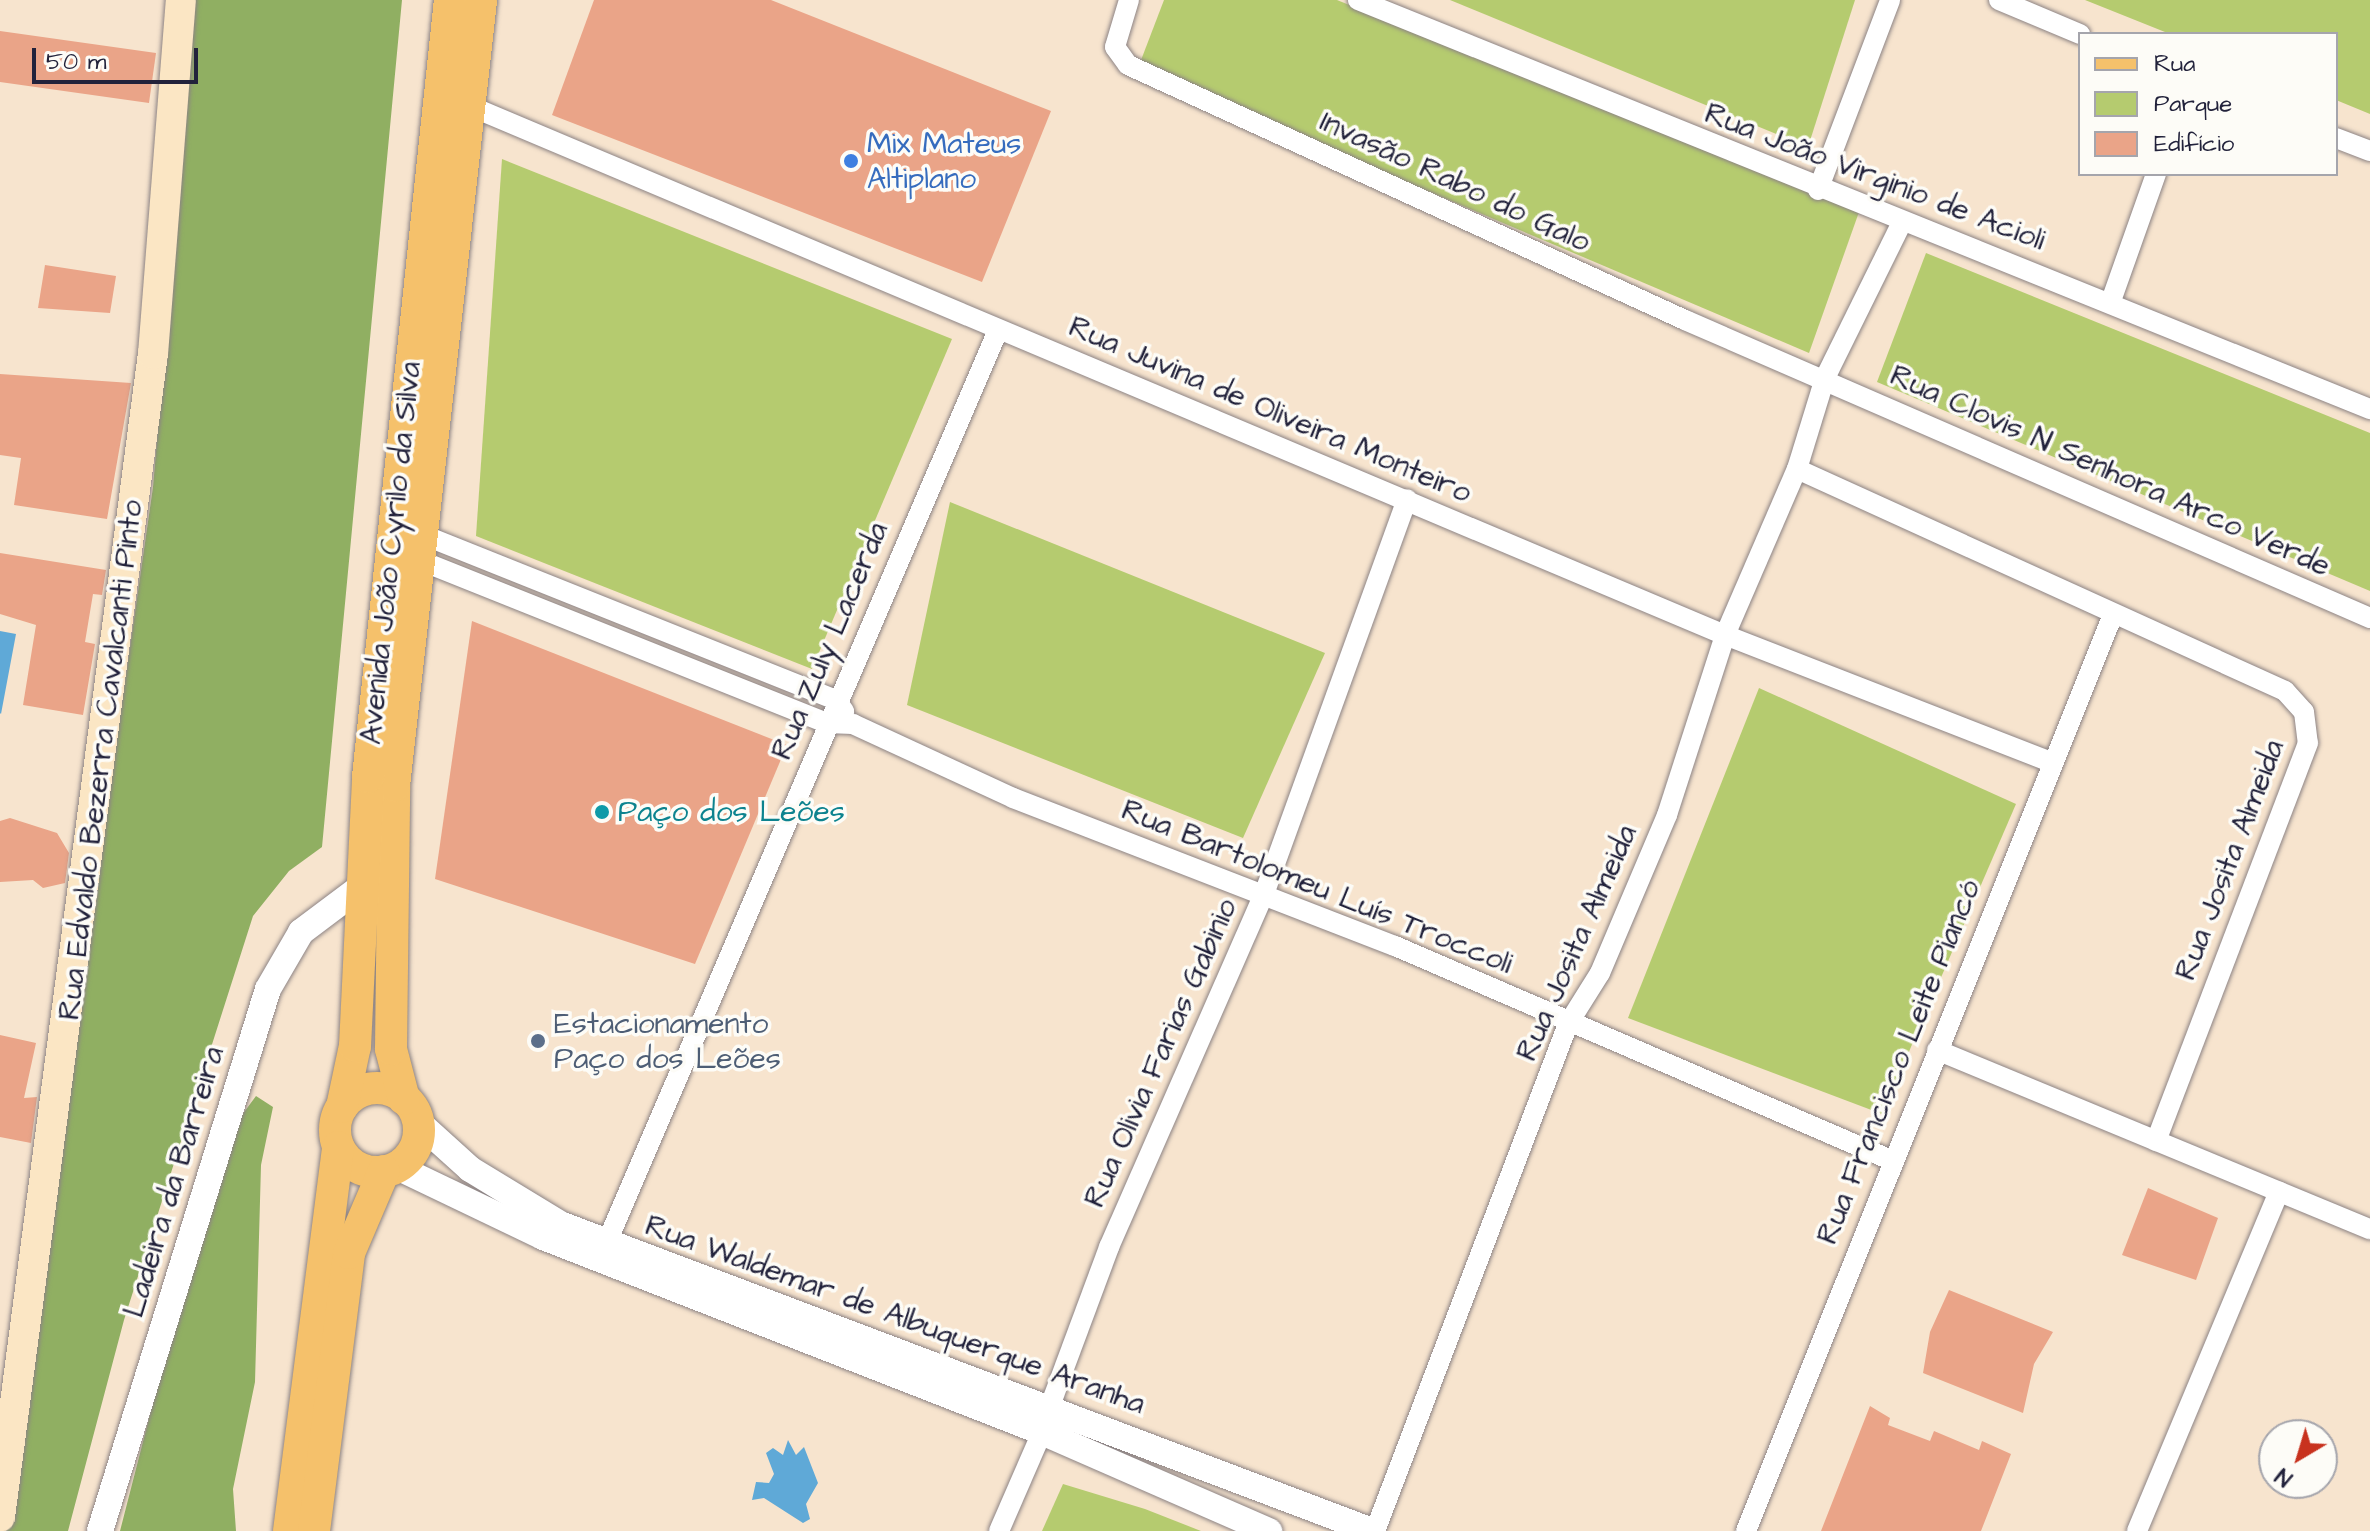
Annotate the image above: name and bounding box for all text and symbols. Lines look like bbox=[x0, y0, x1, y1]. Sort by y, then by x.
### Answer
scale bar bbox=[36, 32, 202, 82]
legend bbox=[2078, 32, 2338, 176]
text: 50 m bbox=[46, 45, 106, 79]
text: Rua bbox=[2154, 47, 2196, 81]
text: Parque bbox=[2154, 87, 2232, 121]
street label: Rua João Virginio de Acioli bbox=[1700, 95, 2050, 259]
street label: Invasão Rabo do Galo bbox=[1314, 104, 1596, 260]
place label: Mix Mateus Altiplano bbox=[867, 126, 1021, 196]
text: Edifício bbox=[2154, 127, 2234, 161]
marker: Mix Mateus Altiplano bbox=[842, 152, 860, 170]
street label: Rua Juvina de Oliveira Monteiro bbox=[1063, 309, 1477, 511]
street label: Rua Clovis N Senhora Arco Verde bbox=[1885, 357, 2335, 585]
street label: Avenida João Cyrilo da Silva bbox=[353, 360, 429, 746]
street label: Rua Edvaldo Bezerra Cavalcanti Pinto bbox=[51, 498, 151, 1022]
street label: Rua Zuly Lacerda bbox=[764, 517, 896, 765]
street label: Rua Josita Almeida bbox=[2168, 735, 2292, 985]
street label: Rua Bartolomeu Luís Troccoli bbox=[1116, 792, 1518, 982]
place label: Paço dos Leões bbox=[618, 794, 845, 830]
marker: Paço dos Leões bbox=[593, 803, 611, 821]
street label: Rua Josita Almeida bbox=[1509, 819, 1645, 1067]
street label: Rua Francisco Leite Piancó bbox=[1809, 875, 1989, 1249]
street label: Rua Olivia Farias Gabinio bbox=[1077, 893, 1245, 1213]
place label: Estacionamento Paço dos Leões bbox=[554, 1006, 781, 1076]
marker: Estacionamento Paço dos Leões bbox=[529, 1032, 547, 1050]
street label: Ladeira da Barreira bbox=[116, 1042, 232, 1322]
street label: Rua Waldemar de Albuquerque Aranha bbox=[640, 1208, 1150, 1422]
north arrow bbox=[2258, 1419, 2338, 1499]
text: N bbox=[2269, 1460, 2299, 1493]

